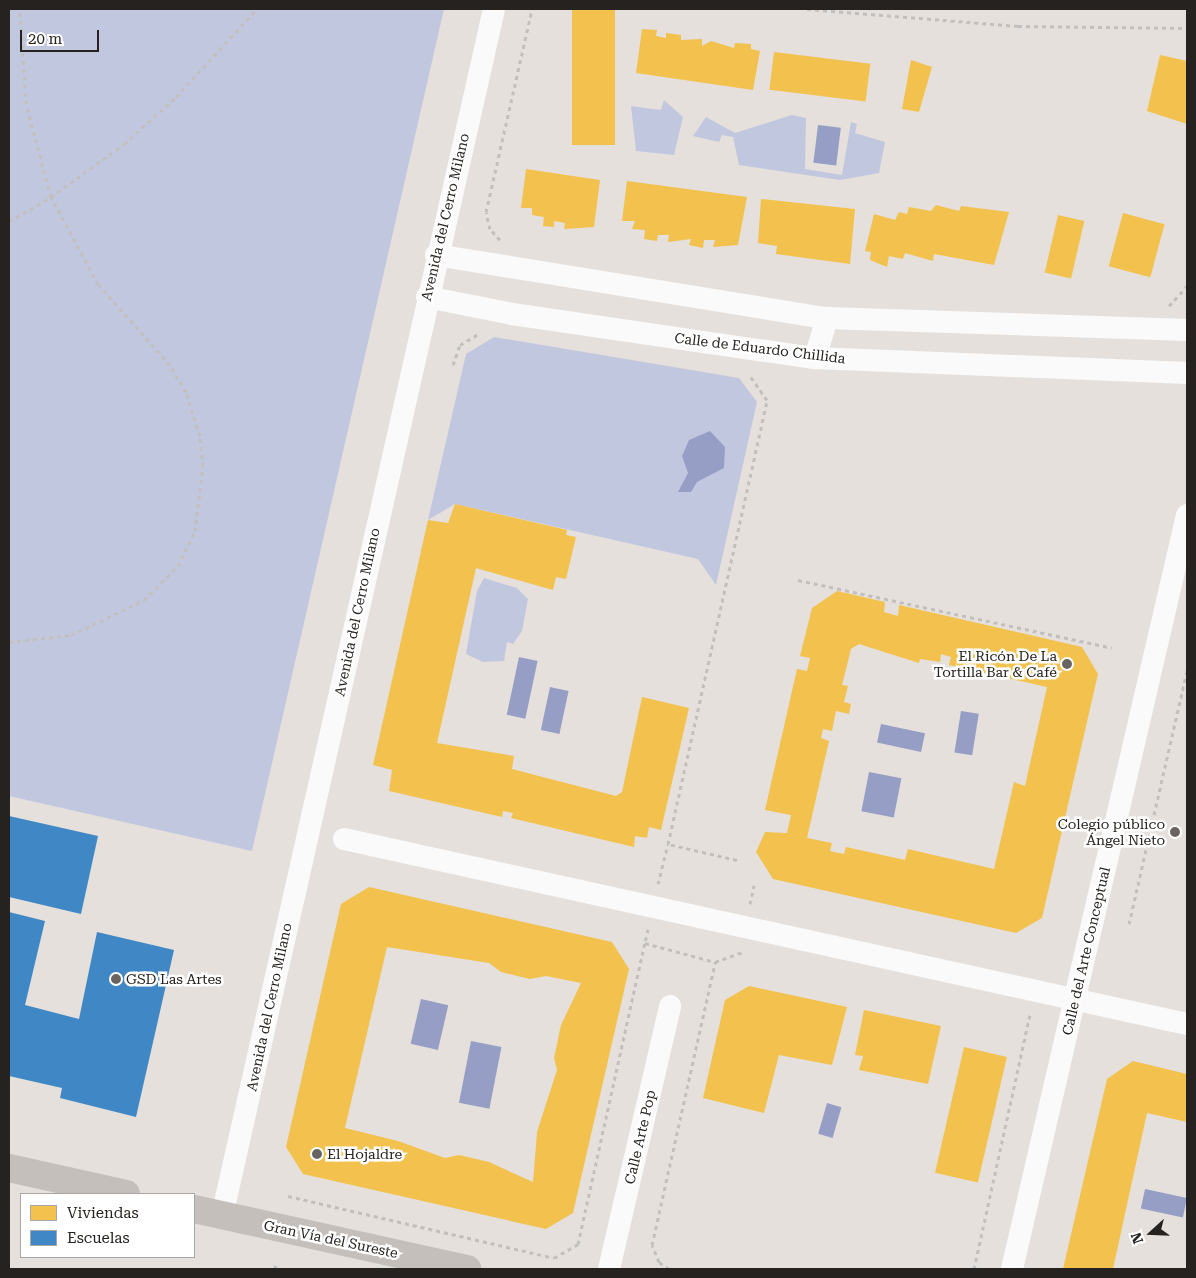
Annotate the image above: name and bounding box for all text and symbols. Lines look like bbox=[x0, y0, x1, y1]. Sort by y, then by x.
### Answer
scale bar bbox=[22, 20, 101, 52]
text: 20 m bbox=[28, 30, 62, 48]
street label: Avenida del Cerro Milano bbox=[418, 132, 472, 302]
street label: Calle de Eduardo Chillida bbox=[674, 329, 846, 367]
street label: Avenida del Cerro Milano bbox=[331, 526, 383, 698]
place label: El Ricón De La Tortilla Bar & Café bbox=[934, 648, 1057, 680]
marker: El Ricón De La Tortilla Bar & Café bbox=[1061, 658, 1073, 670]
place label: Colegio público Ángel Nieto bbox=[1058, 816, 1165, 849]
marker: Colegio público Ángel Nieto bbox=[1169, 826, 1181, 838]
street label: Calle del Arte Conceptual bbox=[1058, 865, 1114, 1037]
street label: Avenida del Cerro Milano bbox=[243, 921, 295, 1093]
place label: GSD Las Artes bbox=[126, 971, 222, 987]
marker: GSD Las Artes bbox=[110, 973, 122, 985]
street label: Calle Arte Pop bbox=[621, 1088, 659, 1186]
place label: El Hojaldre bbox=[327, 1146, 402, 1162]
marker: El Hojaldre bbox=[311, 1148, 323, 1160]
legend bbox=[20, 1193, 195, 1258]
text: Viviendas bbox=[67, 1204, 139, 1222]
north arrow bbox=[1126, 1208, 1176, 1258]
street label: Gran Vía del Sureste bbox=[262, 1217, 400, 1261]
text: Escuelas bbox=[67, 1229, 130, 1247]
text: N bbox=[1128, 1230, 1146, 1246]

